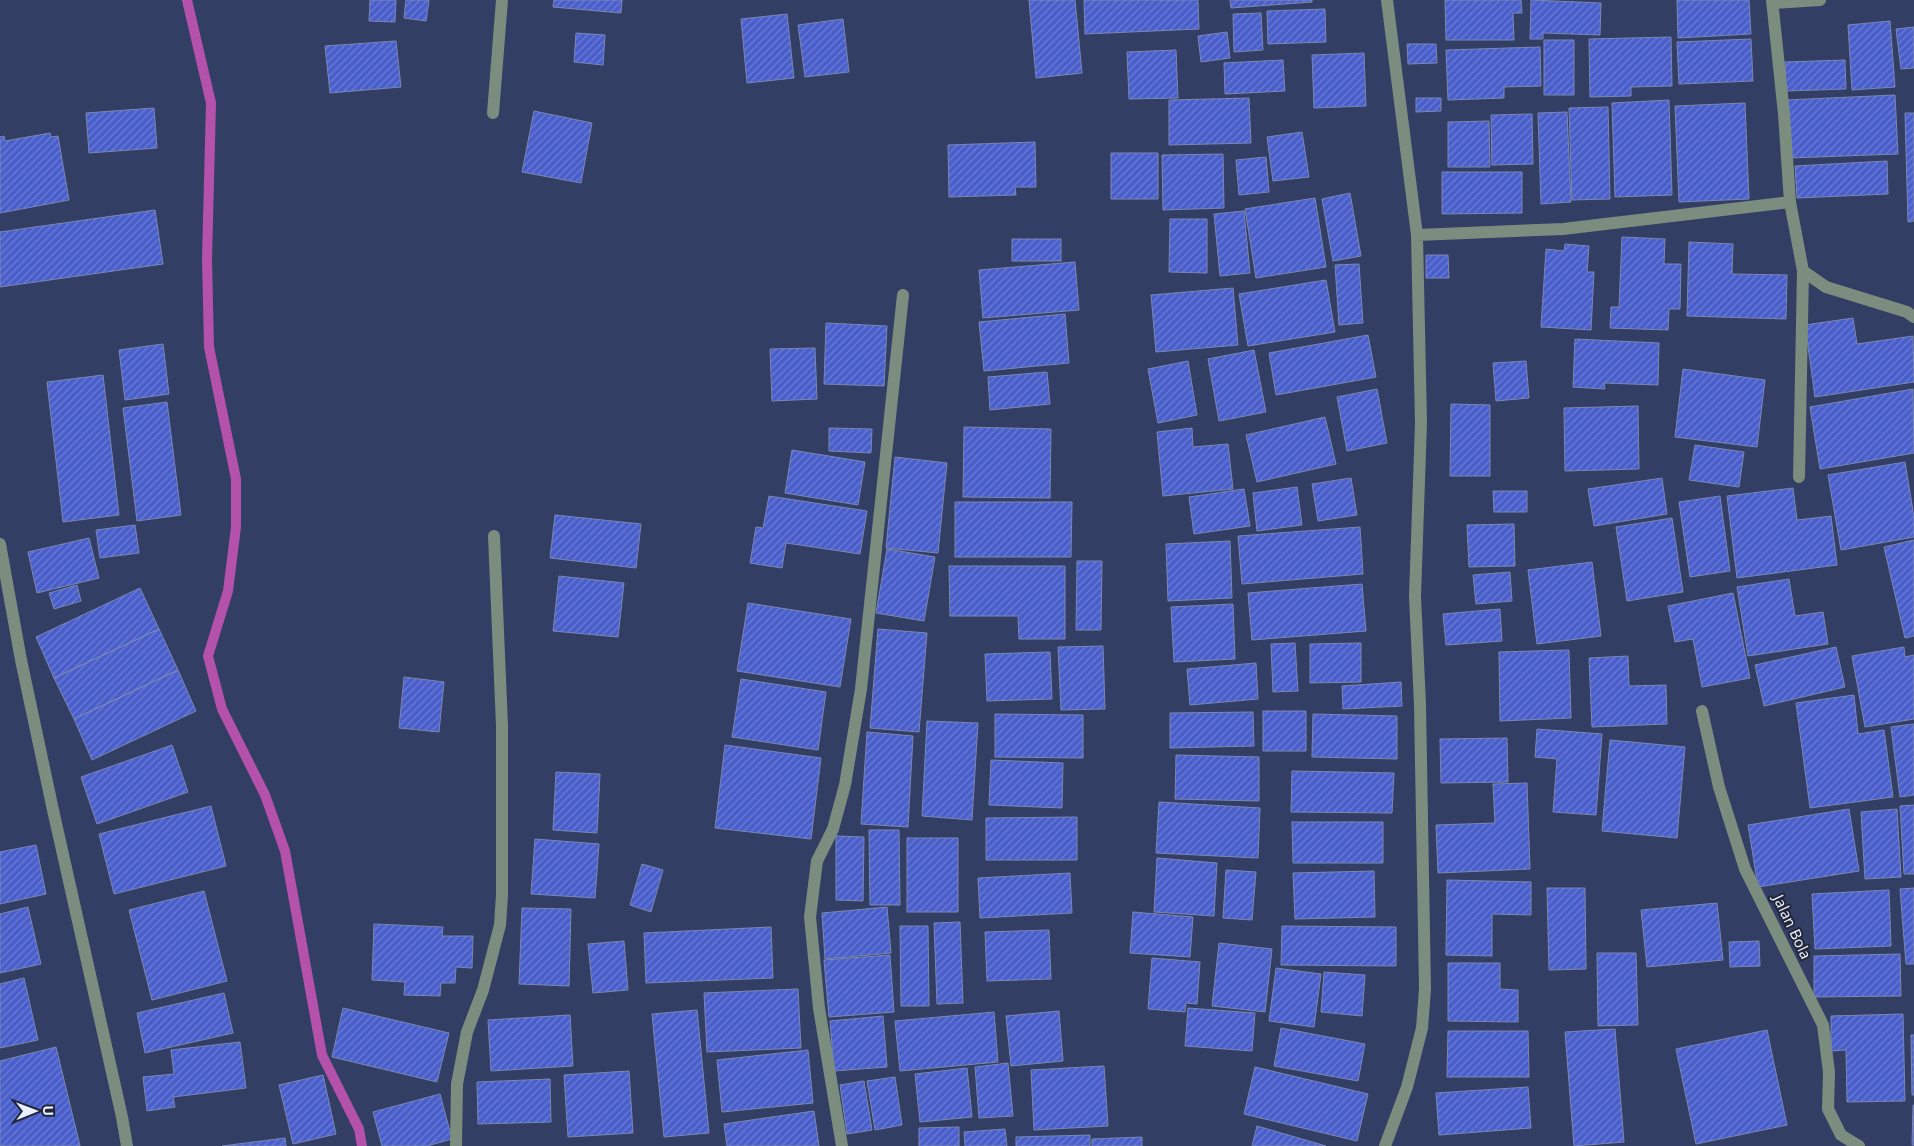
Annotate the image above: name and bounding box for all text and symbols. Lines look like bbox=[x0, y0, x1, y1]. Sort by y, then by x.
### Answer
street label: Jalan Bola bbox=[1768, 889, 1817, 962]
north arrow bbox=[10, 1086, 60, 1136]
text: U bbox=[39, 1105, 58, 1116]

